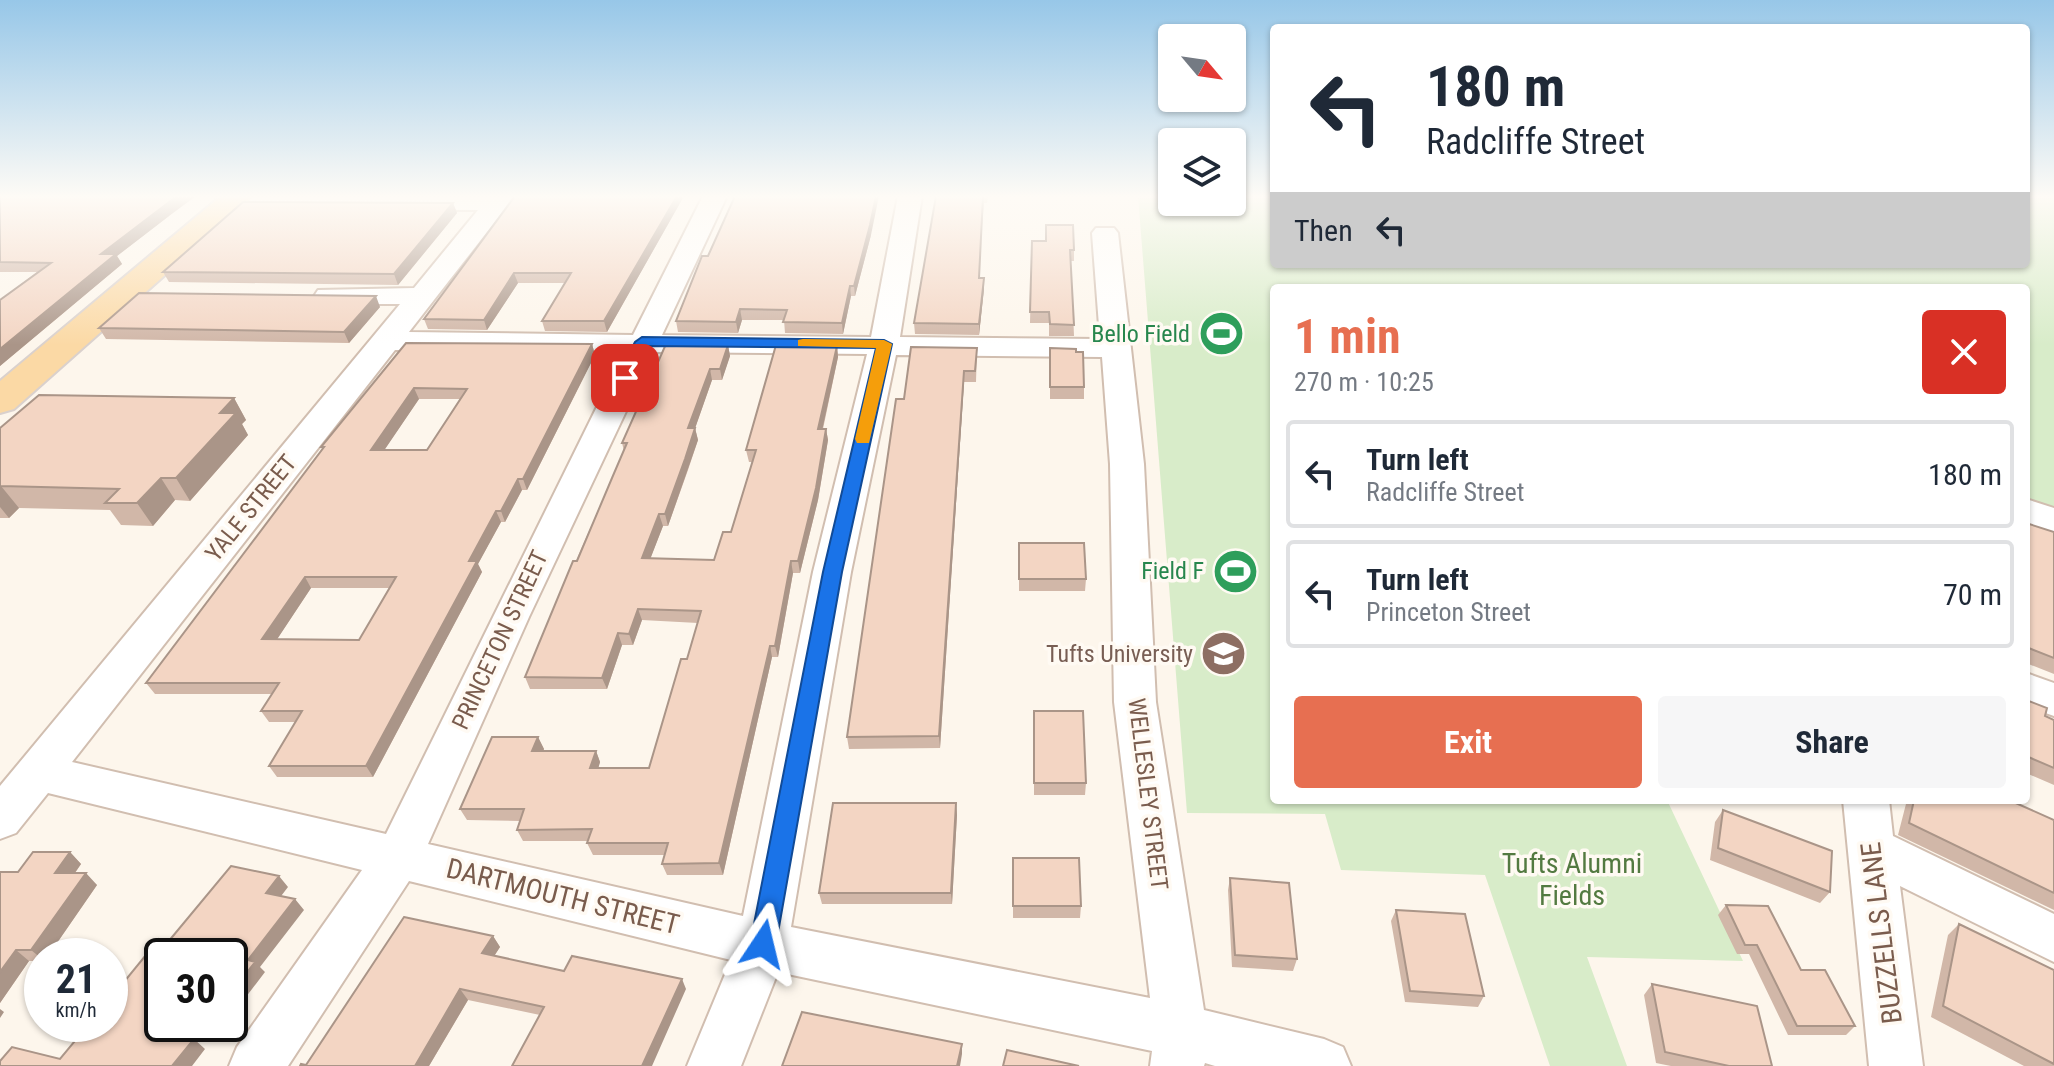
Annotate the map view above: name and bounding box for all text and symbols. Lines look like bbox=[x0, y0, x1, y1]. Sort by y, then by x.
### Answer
north arrow bbox=[1158, 24, 1246, 112]
map controls bbox=[1158, 24, 1246, 216]
text: 180 m bbox=[1426, 54, 1565, 120]
icon: left bbox=[1294, 56, 1398, 160]
text: Radcliffe Street bbox=[1426, 121, 1645, 163]
button: layers bbox=[1158, 128, 1246, 216]
icon: left bbox=[1369, 208, 1413, 252]
text: Then bbox=[1294, 213, 1353, 248]
text: 1 min bbox=[1294, 308, 1401, 365]
sports icon: Bello Field bbox=[1197, 310, 1245, 358]
button: close bbox=[1922, 310, 2006, 394]
place label: Bello Field bbox=[1091, 320, 1190, 348]
pin bbox=[591, 344, 659, 412]
icon: arrive bbox=[603, 356, 647, 400]
text: 270 m · 10:25 bbox=[1294, 367, 1434, 397]
text: Turn left bbox=[1366, 442, 1469, 477]
street label: YALE STREET bbox=[200, 449, 302, 567]
icon: left bbox=[1298, 452, 1342, 496]
text: 180 m bbox=[1928, 457, 2002, 492]
text: Radcliffe Street bbox=[1366, 477, 1524, 507]
street label: PRINCETON STREET bbox=[446, 546, 554, 734]
sports icon: Field F bbox=[1211, 547, 1259, 595]
place label: Field F bbox=[1141, 557, 1204, 585]
text: Turn left bbox=[1366, 562, 1469, 597]
icon: left bbox=[1298, 572, 1342, 616]
text: 70 m bbox=[1943, 577, 2002, 612]
text: Princeton Street bbox=[1366, 597, 1531, 627]
school or university icon: Tufts University bbox=[1200, 630, 1248, 678]
place label: Tufts University bbox=[1046, 640, 1193, 668]
street label: WELLESLEY STREET bbox=[1122, 696, 1174, 892]
button: Exit bbox=[1294, 696, 1642, 788]
button: Share bbox=[1658, 696, 2006, 788]
street label: BUZZELLS LANE bbox=[1854, 840, 1909, 1026]
park label: Tufts Alumni Fields bbox=[1502, 847, 1642, 912]
street label: DARTMOUTH STREET bbox=[443, 852, 683, 941]
position arrow bbox=[721, 902, 805, 986]
speed limit sign: 30 bbox=[144, 938, 248, 1042]
text: 21 bbox=[56, 956, 96, 1003]
text: km/h bbox=[55, 998, 97, 1022]

